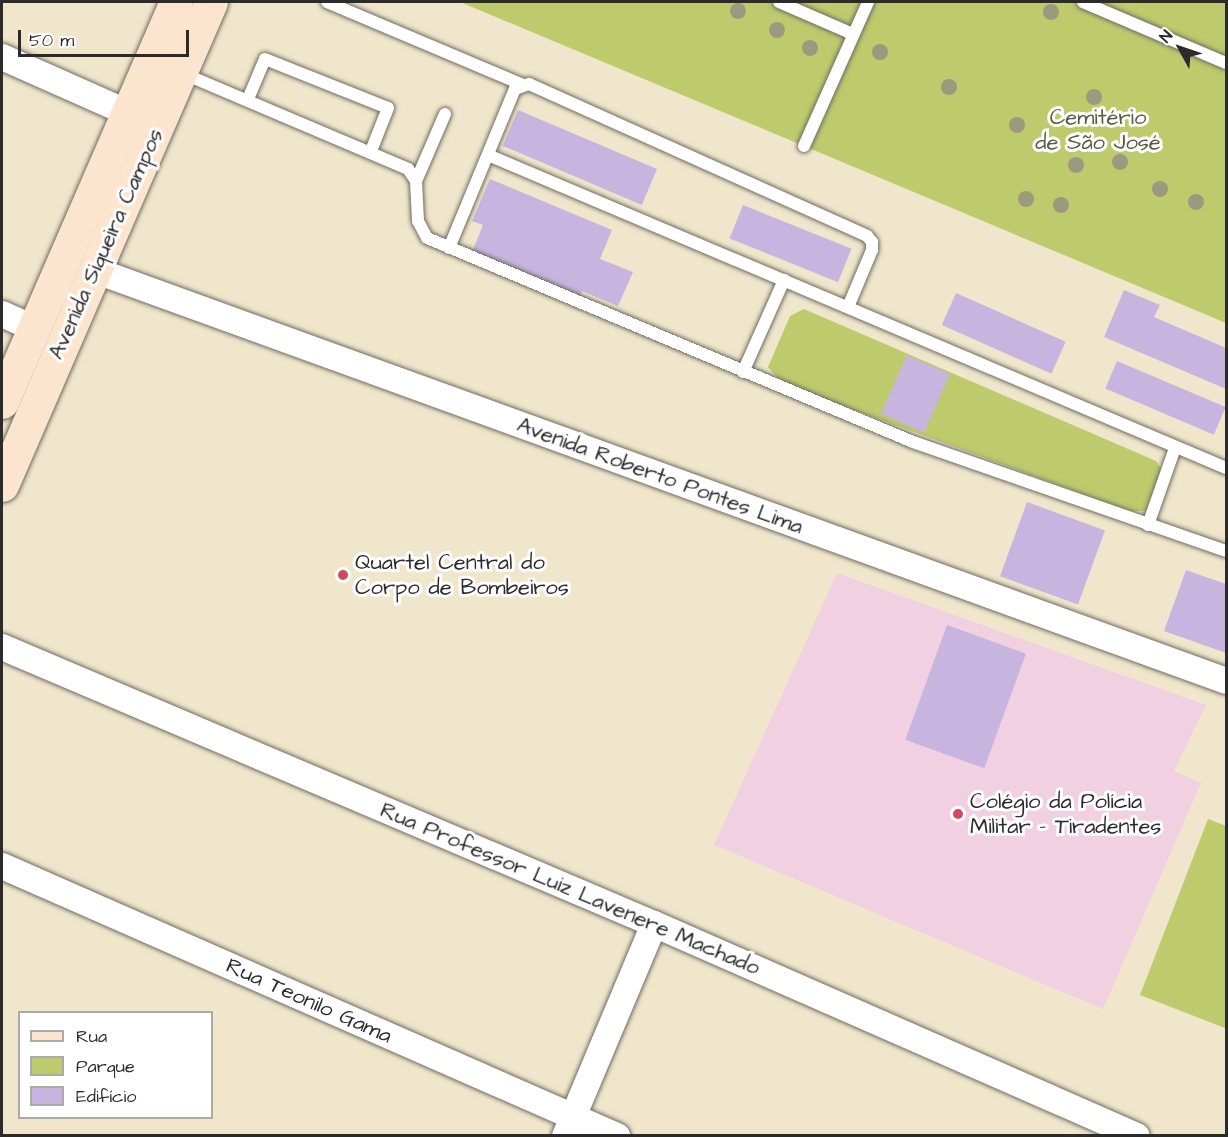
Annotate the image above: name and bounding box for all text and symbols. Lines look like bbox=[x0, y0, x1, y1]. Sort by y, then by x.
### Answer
scale bar bbox=[21, 18, 192, 56]
north arrow bbox=[1150, 18, 1210, 78]
text: N bbox=[1155, 26, 1178, 47]
text: 50 m bbox=[29, 28, 74, 53]
park label: Cemitério de São José bbox=[1035, 104, 1161, 156]
street label: Avenida Siqueira Campos bbox=[43, 124, 169, 364]
street label: Avenida Roberto Pontes Lima bbox=[513, 412, 807, 540]
place label: Quartel Central do Corpo de Bombeiros bbox=[355, 549, 569, 600]
marker: Quartel Central do Corpo de Bombeiros bbox=[336, 568, 350, 582]
place label: Colégio da Polícia Militar - Tiradentes bbox=[970, 788, 1161, 840]
street label: Rua Professor Luiz Lavenere Machado bbox=[376, 797, 764, 981]
marker: Colégio da Polícia Militar - Tiradentes bbox=[951, 807, 965, 821]
street label: Rua Teonilo Gama bbox=[222, 953, 396, 1049]
legend bbox=[18, 1011, 213, 1119]
text: Rua bbox=[76, 1024, 107, 1049]
text: Parque bbox=[76, 1054, 135, 1079]
text: Edifício bbox=[76, 1084, 136, 1109]

